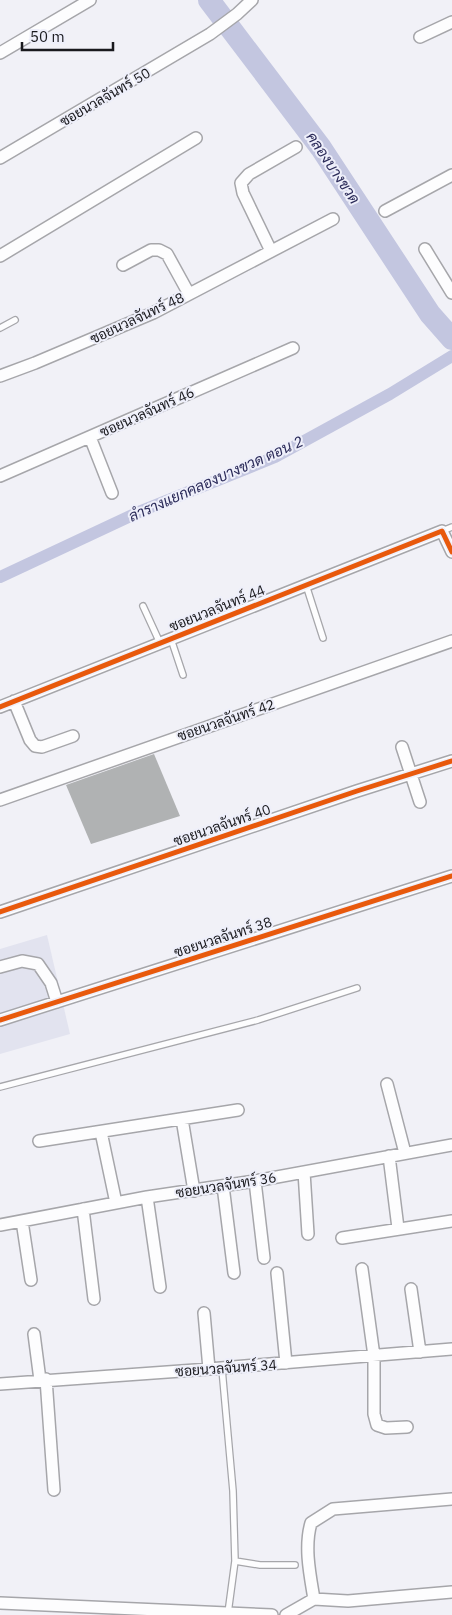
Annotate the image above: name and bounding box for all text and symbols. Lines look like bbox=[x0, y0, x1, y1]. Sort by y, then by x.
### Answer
scale bar bbox=[22, 20, 114, 52]
text: 50 m bbox=[30, 27, 65, 46]
street label: ซอยนวลจันทร์ 50 bbox=[56, 64, 154, 130]
water label: คลองบางขวด bbox=[302, 128, 364, 207]
street label: ซอยนวลจันทร์ 48 bbox=[87, 288, 187, 348]
street label: ซอยนวลจันทร์ 46 bbox=[97, 383, 197, 441]
water label: ลำรางแยกคลองบางขวด ตอน 2 bbox=[125, 431, 306, 526]
street label: ซอยนวลจันทร์ 44 bbox=[166, 581, 268, 635]
street label: ซอยนวลจันทร์ 42 bbox=[175, 695, 277, 745]
street label: ซอยนวลจันทร์ 40 bbox=[171, 800, 273, 850]
street label: ซอยนวลจันทร์ 38 bbox=[172, 913, 274, 961]
street label: ซอยนวลจันทร์ 36 bbox=[174, 1168, 278, 1202]
street label: ซอยนวลจันทร์ 34 bbox=[175, 1355, 277, 1381]

